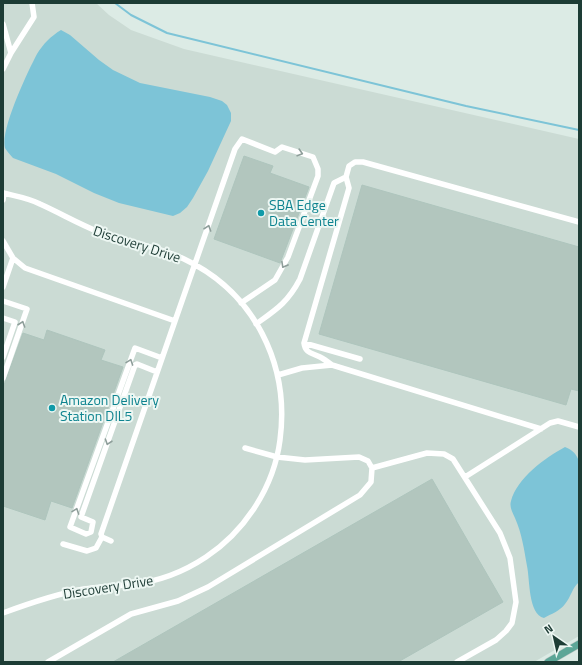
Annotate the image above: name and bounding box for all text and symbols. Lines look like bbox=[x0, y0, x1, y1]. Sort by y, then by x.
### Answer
one-way arrow bbox=[296, 148, 303, 157]
place label: SBA Edge Data Center bbox=[269, 194, 339, 231]
marker: SBA Edge Data Center bbox=[256, 208, 266, 218]
street label: Discovery Drive bbox=[91, 219, 184, 268]
one-way arrow bbox=[203, 225, 211, 232]
one-way arrow bbox=[281, 261, 288, 268]
one-way arrow bbox=[17, 321, 26, 328]
one-way arrow bbox=[125, 359, 133, 366]
place label: Amazon Delivery Station DIL5 bbox=[60, 389, 159, 426]
marker: Amazon Delivery Station DIL5 bbox=[47, 403, 57, 413]
one-way arrow bbox=[104, 438, 113, 445]
one-way arrow bbox=[71, 508, 79, 515]
street label: Discovery Drive bbox=[61, 569, 154, 604]
north arrow bbox=[534, 617, 574, 657]
text: N bbox=[541, 620, 556, 637]

